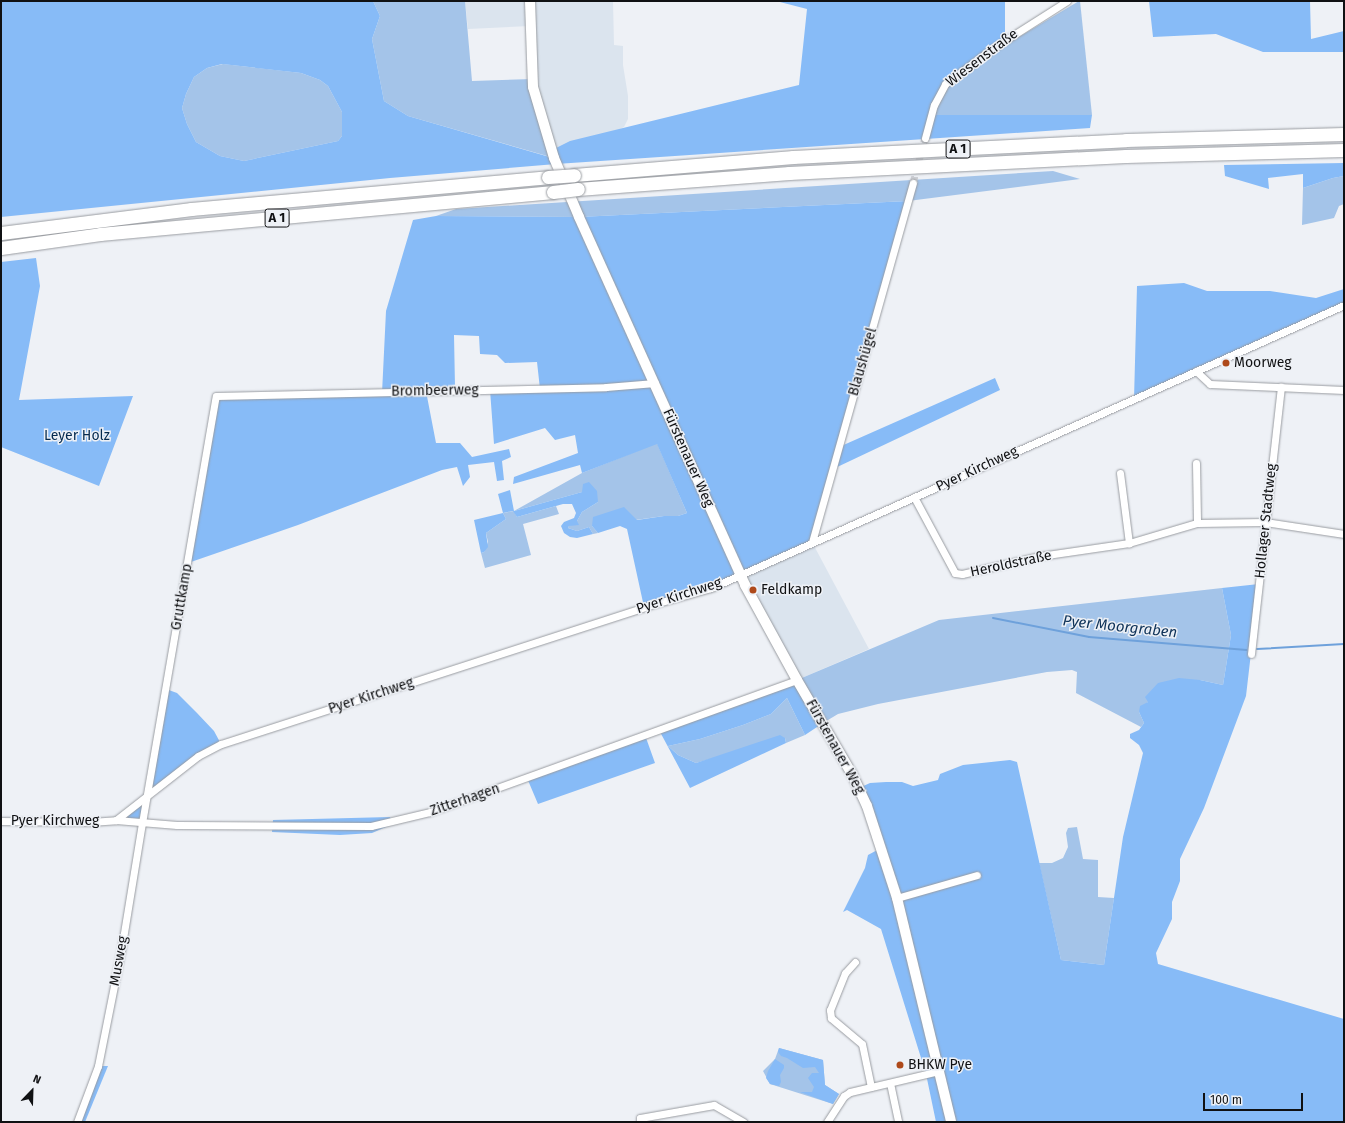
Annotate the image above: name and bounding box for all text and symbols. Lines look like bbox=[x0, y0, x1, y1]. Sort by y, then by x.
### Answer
street label: Wiesenstraße bbox=[943, 26, 1021, 90]
road number: A 1 bbox=[945, 138, 971, 160]
road number: A 1 bbox=[264, 207, 290, 229]
street label: Blaushügel bbox=[845, 326, 881, 398]
place label: Moorweg bbox=[1234, 355, 1292, 371]
marker: Moorweg bbox=[1221, 358, 1231, 368]
street label: Brombeerweg bbox=[391, 382, 479, 400]
street label: Fürstenauer Weg bbox=[659, 406, 717, 510]
park label: Leyer Holz bbox=[44, 428, 110, 444]
street label: Pyer Kirchweg bbox=[933, 443, 1021, 495]
street label: Hollager Stadtweg bbox=[1252, 463, 1280, 579]
street label: Heroldstraße bbox=[969, 547, 1053, 581]
street label: Gruttkamp bbox=[168, 562, 196, 632]
street label: Pyer Kirchweg bbox=[634, 574, 724, 618]
place label: Feldkamp bbox=[761, 582, 822, 598]
marker: Feldkamp bbox=[748, 585, 758, 595]
water label: Pyer Moorgraben bbox=[1062, 612, 1178, 642]
street label: Pyer Kirchweg bbox=[326, 674, 416, 718]
street label: Fürstenauer Weg bbox=[802, 697, 868, 797]
street label: Zitterhagen bbox=[428, 780, 502, 820]
street label: Pyer Kirchweg bbox=[11, 813, 99, 829]
street label: Musweg bbox=[106, 935, 132, 987]
place label: BHKW Pye bbox=[908, 1057, 972, 1073]
marker: BHKW Pye bbox=[895, 1060, 905, 1070]
north arrow bbox=[12, 1071, 52, 1111]
text: N bbox=[31, 1072, 43, 1087]
scale bar bbox=[1205, 1085, 1305, 1111]
text: 100 m bbox=[1210, 1093, 1242, 1107]

